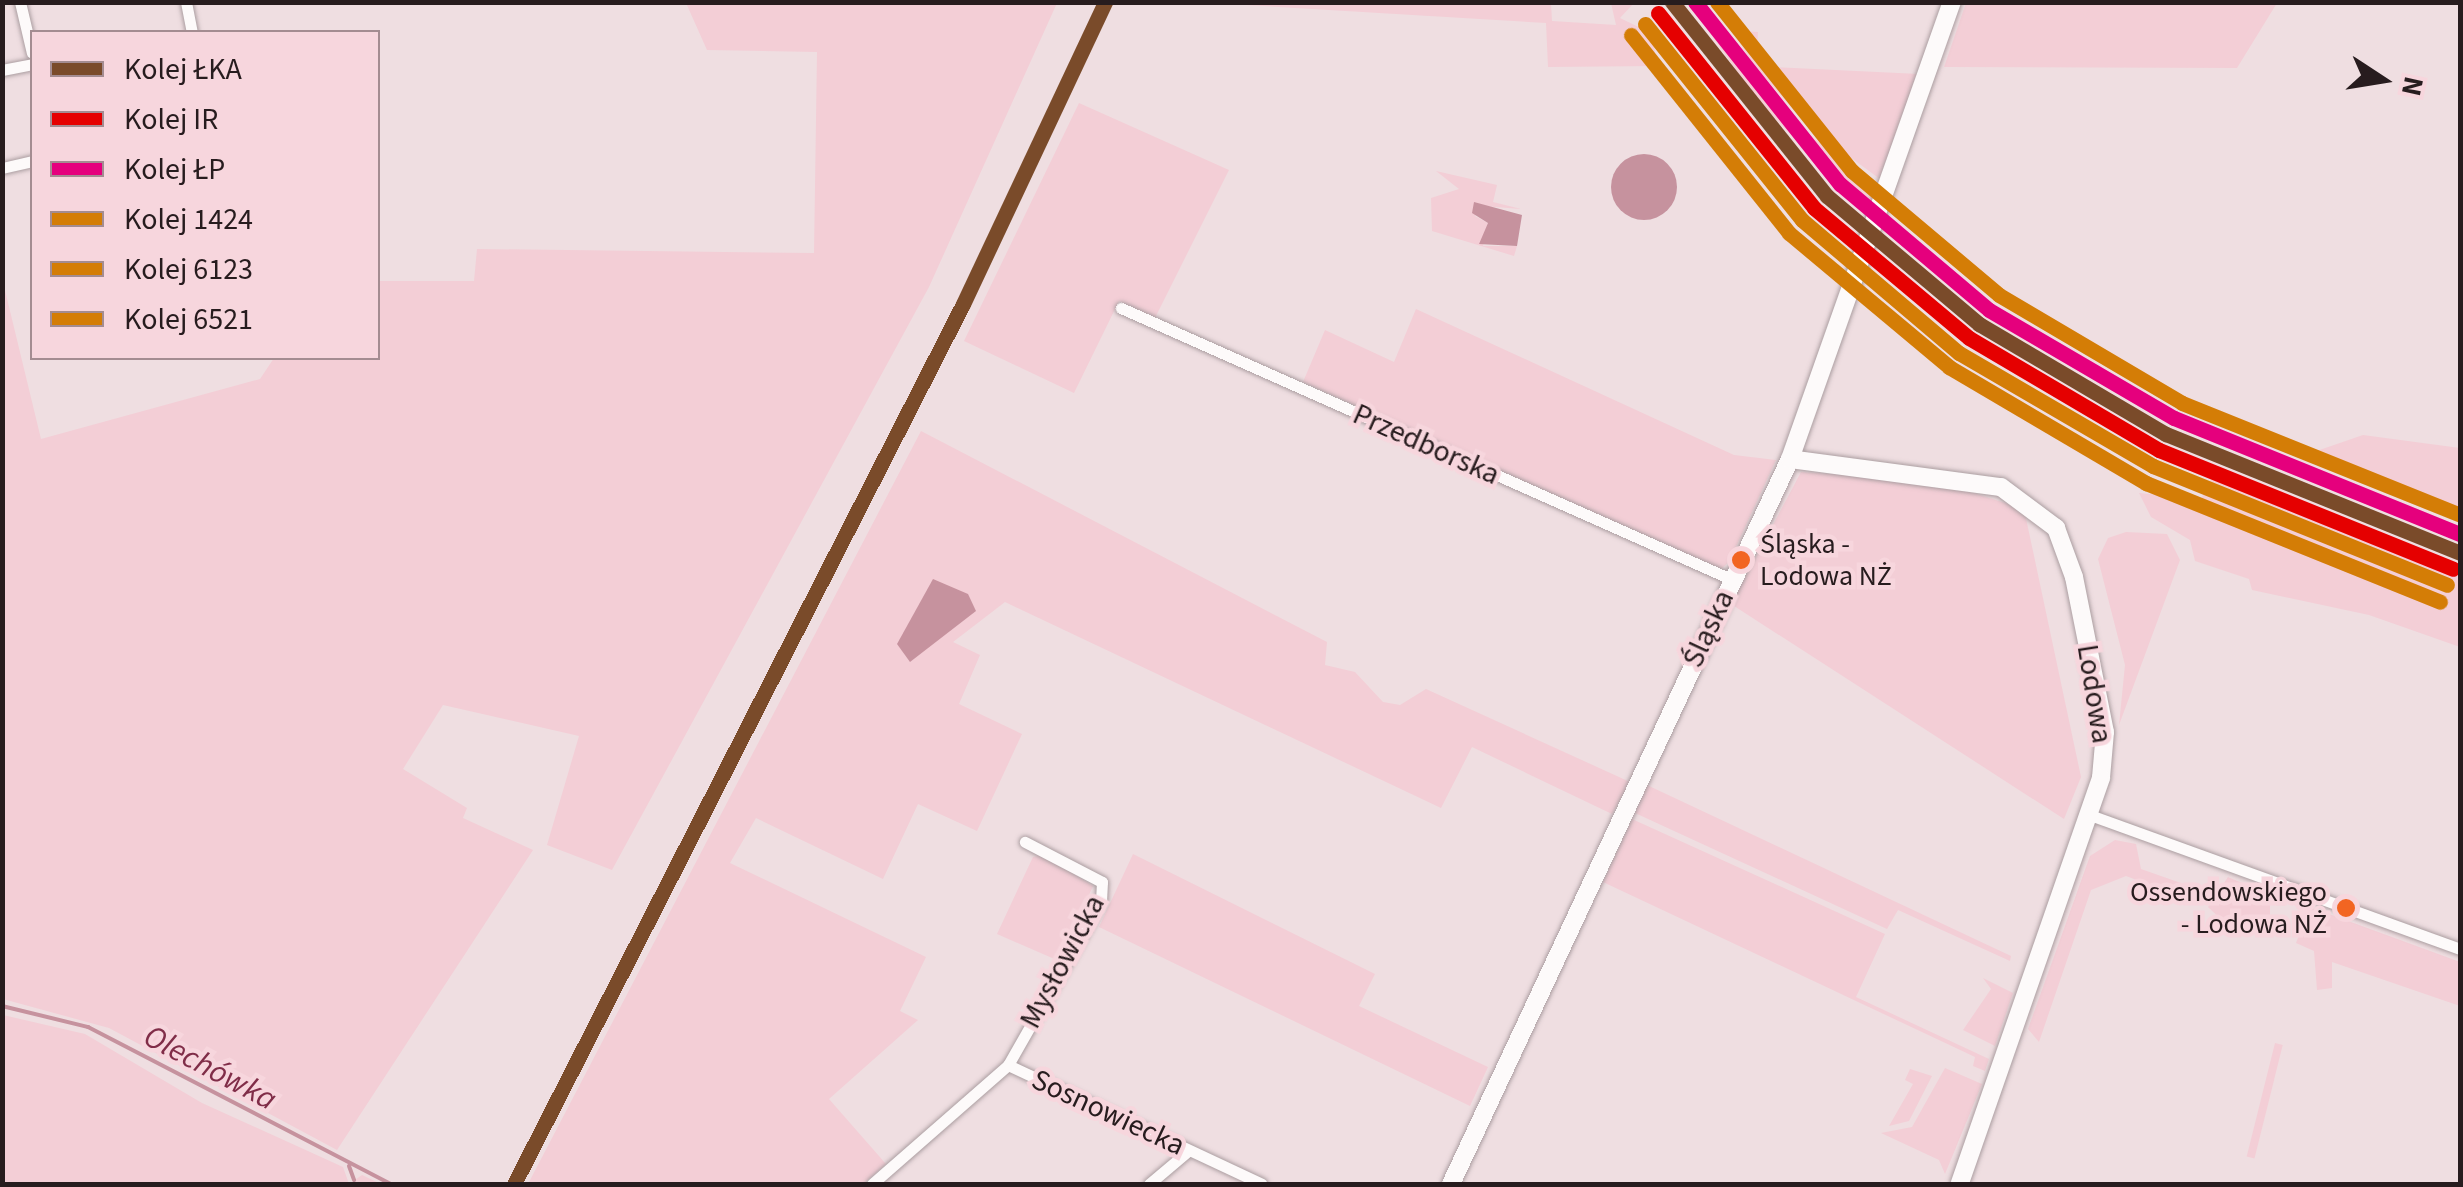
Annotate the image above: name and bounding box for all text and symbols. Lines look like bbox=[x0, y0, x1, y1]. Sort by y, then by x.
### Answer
legend bbox=[30, 30, 380, 360]
north arrow bbox=[2333, 30, 2433, 130]
text: Kolej ŁKA bbox=[124, 48, 242, 91]
text: N bbox=[2391, 73, 2434, 100]
text: Kolej IR bbox=[124, 98, 218, 141]
text: Kolej ŁP bbox=[124, 148, 225, 191]
text: Kolej 1424 bbox=[124, 198, 253, 241]
text: Kolej 6123 bbox=[124, 248, 253, 291]
text: Kolej 6521 bbox=[124, 298, 253, 341]
street label: Przedborska bbox=[1347, 397, 1505, 493]
place label: Śląska - Lodowa NŻ bbox=[1760, 527, 1892, 593]
marker: Śląska - Lodowa NŻ bbox=[1731, 550, 1751, 570]
street label: Śląska bbox=[1676, 585, 1742, 673]
street label: Lodowa bbox=[2068, 642, 2120, 746]
place label: Ossendowskiego - Lodowa NŻ bbox=[2130, 875, 2327, 941]
street label: Mysłowicka bbox=[1013, 889, 1113, 1035]
marker: Ossendowskiego - Lodowa NŻ bbox=[2336, 898, 2356, 918]
water label: Olechówka bbox=[137, 1017, 283, 1119]
street label: Sosnowiecka bbox=[1026, 1062, 1190, 1164]

